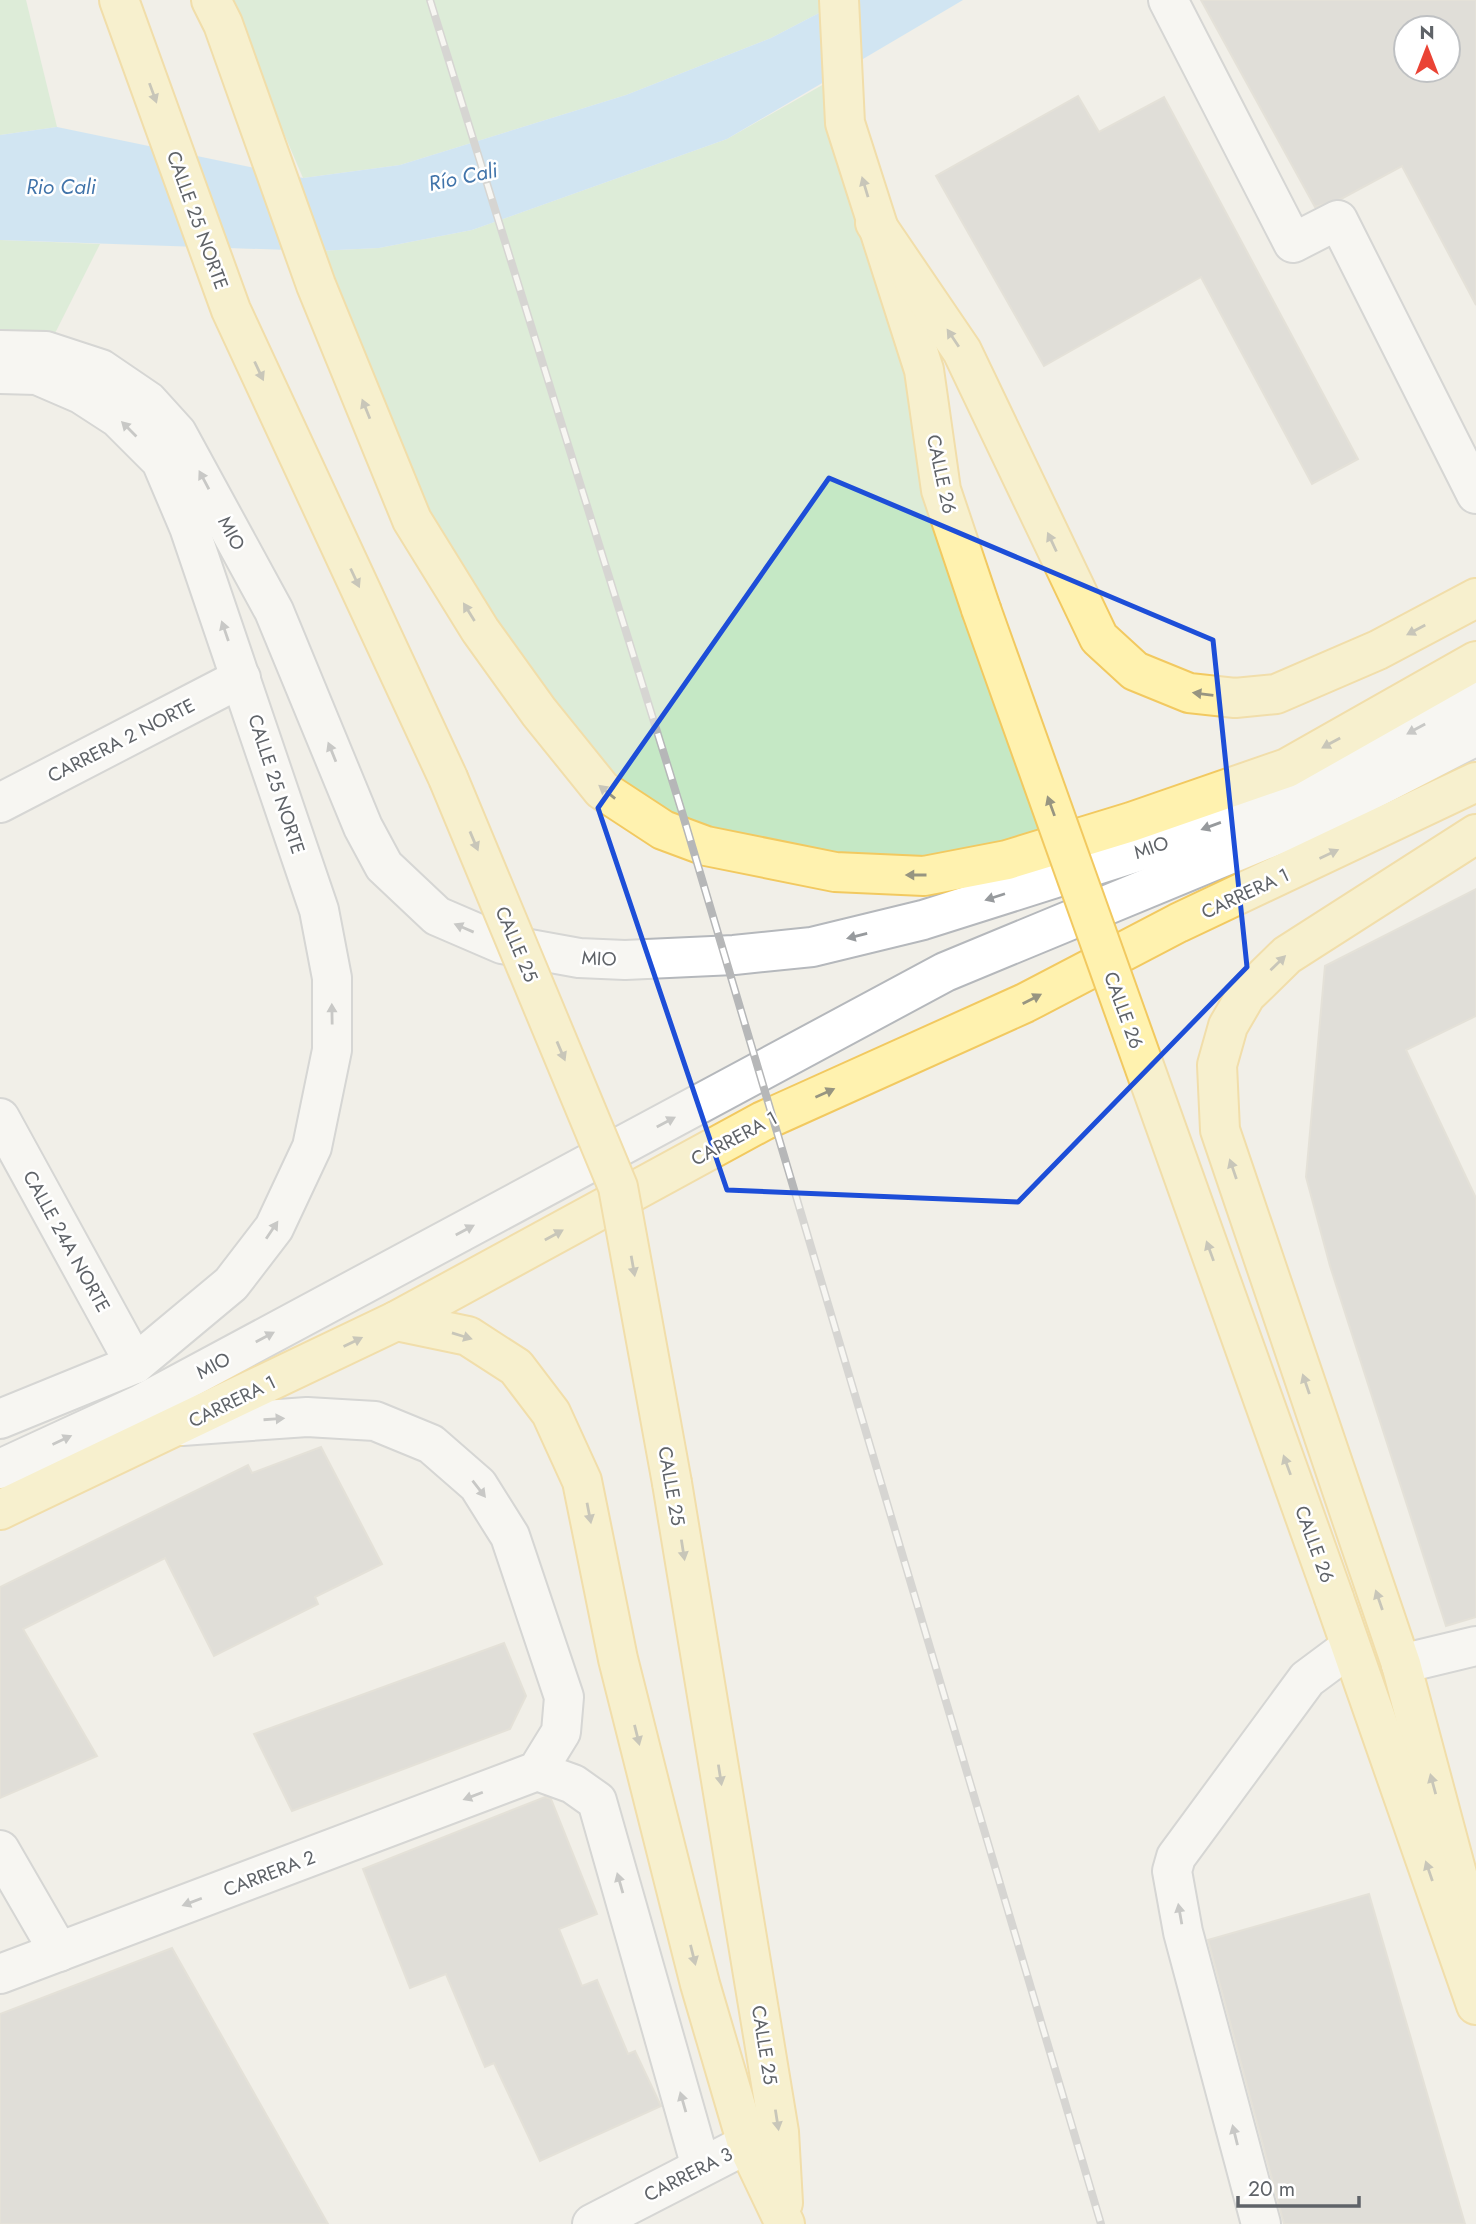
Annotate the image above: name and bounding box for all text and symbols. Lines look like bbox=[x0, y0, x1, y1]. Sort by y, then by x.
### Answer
north arrow bbox=[1392, 14, 1462, 84]
text: N bbox=[1419, 19, 1435, 46]
one-way arrow bbox=[147, 83, 158, 104]
street label: CALLE 25 NORTE bbox=[160, 147, 235, 293]
water label: Río Cali bbox=[426, 155, 501, 199]
water label: Rio Cali bbox=[26, 172, 97, 202]
one-way arrow bbox=[859, 177, 869, 198]
one-way arrow bbox=[946, 329, 960, 347]
one-way arrow bbox=[254, 361, 265, 382]
one-way arrow bbox=[360, 399, 371, 420]
one-way arrow bbox=[121, 421, 138, 437]
street label: CALLE 26 bbox=[920, 432, 963, 516]
one-way arrow bbox=[198, 471, 210, 490]
street label: MIO bbox=[211, 511, 252, 555]
one-way arrow bbox=[1046, 532, 1057, 553]
one-way arrow bbox=[349, 568, 361, 588]
one-way arrow bbox=[462, 602, 475, 621]
one-way arrow bbox=[219, 621, 230, 642]
one-way arrow bbox=[1406, 624, 1425, 636]
one-way arrow bbox=[1192, 689, 1214, 700]
street label: CARRERA 2 NORTE bbox=[43, 692, 200, 789]
street label: CALLE 25 NORTE bbox=[241, 711, 312, 857]
one-way arrow bbox=[1407, 723, 1426, 735]
one-way arrow bbox=[1322, 737, 1341, 749]
one-way arrow bbox=[326, 742, 337, 763]
one-way arrow bbox=[598, 784, 616, 799]
one-way arrow bbox=[1045, 795, 1056, 816]
one-way arrow bbox=[1201, 821, 1222, 832]
street label: MIO bbox=[1130, 829, 1172, 866]
one-way arrow bbox=[468, 831, 480, 851]
one-way arrow bbox=[1319, 848, 1339, 859]
street label: CARRERA 1 bbox=[1197, 861, 1294, 926]
one-way arrow bbox=[905, 869, 927, 881]
one-way arrow bbox=[985, 893, 1006, 903]
street label: CALLE 25 bbox=[488, 902, 545, 986]
one-way arrow bbox=[454, 922, 474, 934]
one-way arrow bbox=[845, 931, 867, 942]
street label: MIO bbox=[581, 944, 617, 973]
one-way arrow bbox=[1270, 955, 1287, 972]
street label: CALLE 26 bbox=[1097, 968, 1150, 1053]
one-way arrow bbox=[1023, 993, 1043, 1005]
one-way arrow bbox=[326, 1002, 338, 1024]
one-way arrow bbox=[556, 1041, 567, 1062]
one-way arrow bbox=[815, 1087, 836, 1098]
street label: CARRERA 1 bbox=[686, 1104, 782, 1173]
one-way arrow bbox=[656, 1116, 675, 1128]
one-way arrow bbox=[1227, 1158, 1238, 1179]
street label: CALLE 24A NORTE bbox=[16, 1165, 117, 1317]
one-way arrow bbox=[265, 1220, 278, 1239]
one-way arrow bbox=[455, 1224, 475, 1236]
one-way arrow bbox=[544, 1229, 564, 1241]
one-way arrow bbox=[1204, 1240, 1215, 1261]
one-way arrow bbox=[627, 1255, 638, 1277]
one-way arrow bbox=[255, 1332, 275, 1343]
one-way arrow bbox=[452, 1332, 473, 1342]
one-way arrow bbox=[343, 1336, 363, 1348]
street label: MIO bbox=[191, 1345, 235, 1386]
street label: CARRERA 1 bbox=[184, 1369, 281, 1434]
one-way arrow bbox=[1300, 1374, 1311, 1395]
one-way arrow bbox=[264, 1413, 286, 1424]
one-way arrow bbox=[52, 1434, 72, 1446]
street label: CALLE 25 bbox=[651, 1444, 692, 1528]
one-way arrow bbox=[1281, 1454, 1292, 1475]
one-way arrow bbox=[472, 1480, 486, 1498]
one-way arrow bbox=[583, 1502, 594, 1524]
street label: CALLE 26 bbox=[1288, 1502, 1341, 1587]
one-way arrow bbox=[678, 1539, 689, 1561]
one-way arrow bbox=[1373, 1589, 1384, 1610]
one-way arrow bbox=[632, 1724, 643, 1746]
one-way arrow bbox=[715, 1764, 726, 1786]
one-way arrow bbox=[1427, 1773, 1438, 1795]
one-way arrow bbox=[463, 1790, 484, 1801]
street label: CARRERA 2 bbox=[219, 1844, 319, 1903]
one-way arrow bbox=[1423, 1860, 1434, 1881]
one-way arrow bbox=[615, 1872, 625, 1893]
one-way arrow bbox=[181, 1896, 202, 1907]
one-way arrow bbox=[1174, 1903, 1185, 1925]
one-way arrow bbox=[688, 1945, 698, 1966]
street label: CALLE 25 bbox=[745, 2003, 784, 2087]
one-way arrow bbox=[677, 2091, 687, 2112]
one-way arrow bbox=[772, 2109, 783, 2131]
one-way arrow bbox=[1230, 2124, 1240, 2145]
street label: CARRERA 3 bbox=[639, 2141, 737, 2208]
scale bar bbox=[1238, 2164, 1359, 2208]
text: 20 m bbox=[1248, 2174, 1295, 2204]

